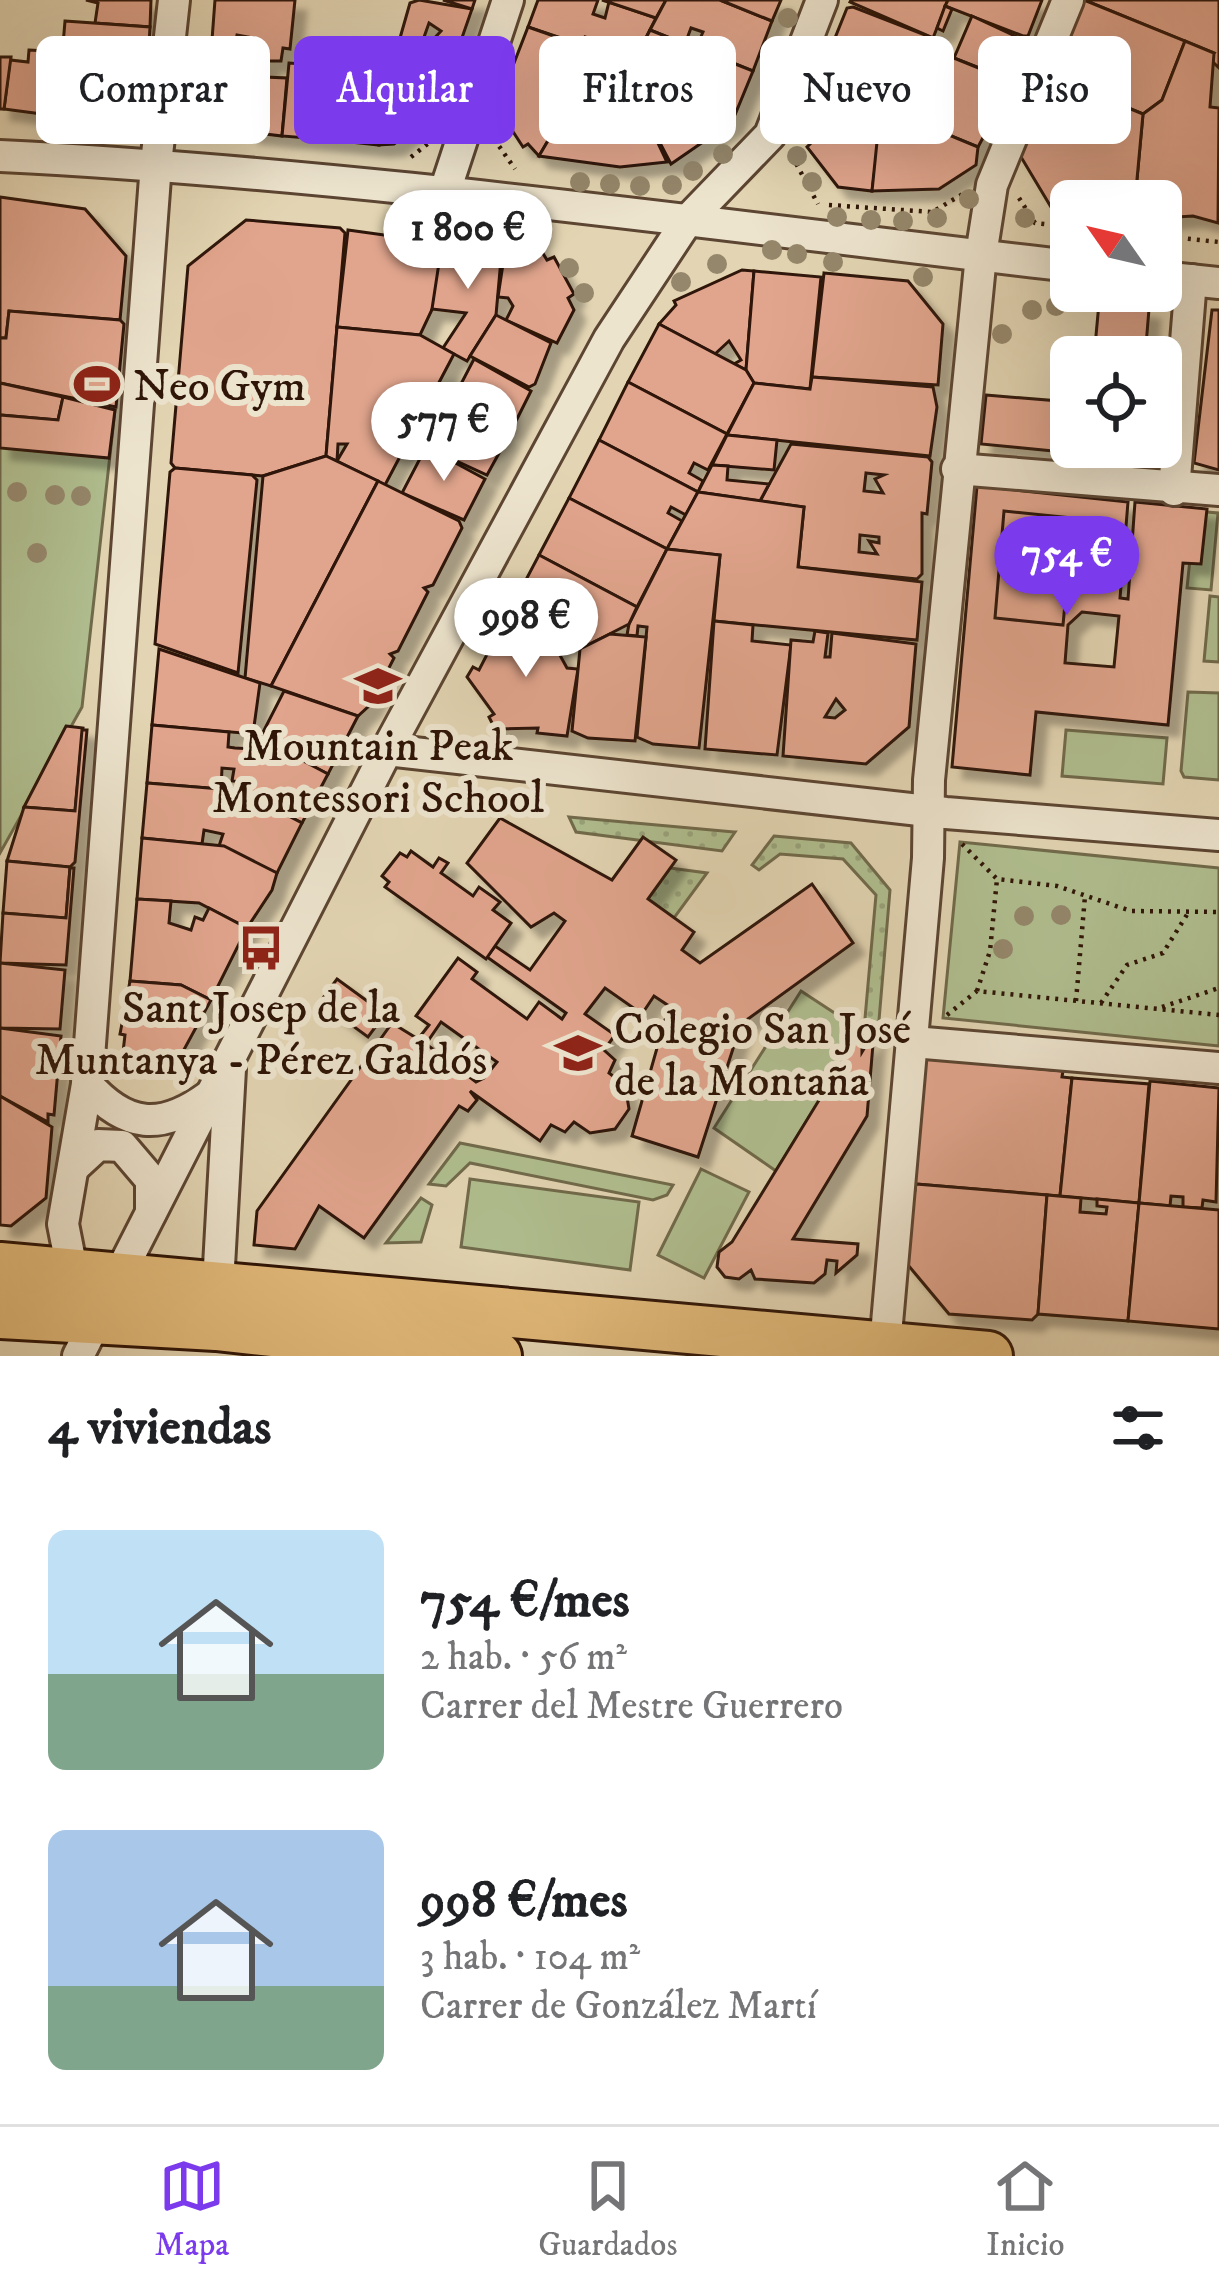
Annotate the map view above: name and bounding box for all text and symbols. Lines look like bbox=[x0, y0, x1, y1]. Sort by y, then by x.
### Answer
chip: Comprar bbox=[36, 36, 270, 144]
chip: Alquilar bbox=[294, 36, 515, 144]
chip: Filtros bbox=[539, 36, 736, 144]
chip: Nuevo bbox=[760, 36, 954, 144]
chip: Piso bbox=[978, 36, 1131, 144]
north arrow bbox=[1050, 180, 1182, 312]
map controls bbox=[1050, 180, 1182, 468]
pin: 1 800 € bbox=[357, 190, 579, 292]
text: 1 800 € bbox=[410, 204, 526, 253]
button: locate bbox=[1050, 336, 1182, 468]
sports icon: Neo Gym bbox=[72, 359, 122, 409]
place label: Neo Gym bbox=[133, 359, 306, 415]
pin: 577 € bbox=[360, 382, 528, 484]
text: 577 € bbox=[398, 396, 490, 445]
pin: 754 € bbox=[983, 516, 1151, 618]
text: 754 € bbox=[1021, 530, 1113, 579]
pin: 998 € bbox=[442, 578, 610, 680]
text: 998 € bbox=[481, 592, 571, 641]
school or university icon: Mountain Peak Montessori School bbox=[353, 661, 403, 711]
place label: Mountain Peak Montessori School bbox=[212, 719, 544, 827]
bus stop icon: Sant Josep de la Muntanya - Pérez Galdós bbox=[236, 923, 286, 973]
place label: Sant Josep de la Muntanya - Pérez Galdós bbox=[35, 981, 487, 1089]
place label: Colegio San José de la Montaña bbox=[614, 1002, 912, 1110]
school or university icon: Colegio San José de la Montaña bbox=[553, 1028, 603, 1078]
icon: filters bbox=[1105, 1395, 1171, 1461]
text: 4 viviendas bbox=[48, 1396, 271, 1460]
text: 754 €/mes bbox=[420, 1569, 630, 1633]
icon: home bbox=[144, 1578, 288, 1722]
text: 2 hab. · 56 m² bbox=[420, 1633, 627, 1682]
text: Carrer del Mestre Guerrero bbox=[420, 1682, 843, 1731]
text: 998 €/mes bbox=[420, 1869, 627, 1933]
icon: home bbox=[144, 1878, 288, 2022]
text: 3 hab. · 104 m² bbox=[420, 1933, 640, 1982]
text: Carrer de González Martí bbox=[420, 1982, 817, 2031]
tab: Mapa bbox=[154, 2153, 229, 2266]
tab: Guardados bbox=[538, 2153, 677, 2266]
tab: Inicio bbox=[986, 2153, 1064, 2266]

